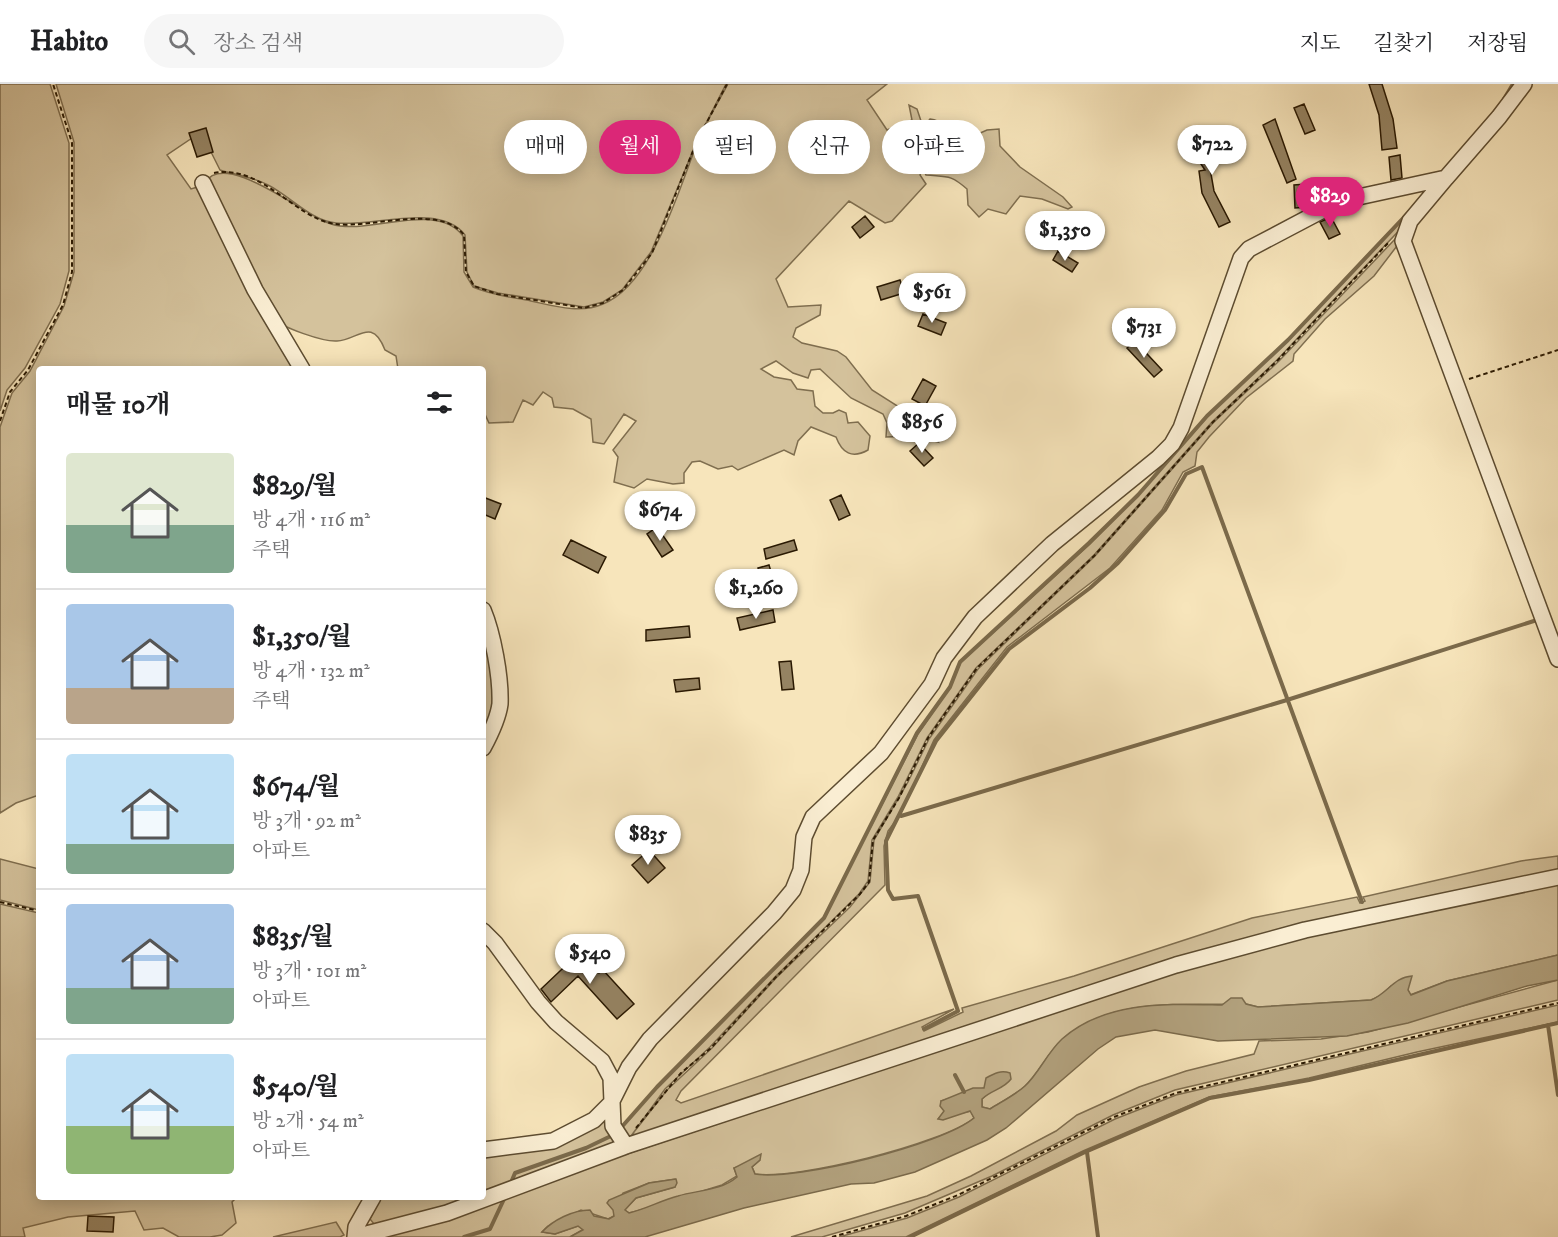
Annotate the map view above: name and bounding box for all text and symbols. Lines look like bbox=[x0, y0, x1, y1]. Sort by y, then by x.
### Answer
search box bbox=[144, 14, 564, 68]
text: Habito bbox=[30, 24, 108, 59]
icon: search bbox=[165, 25, 198, 58]
text: 장소 검색 bbox=[213, 30, 303, 57]
text: 지도 bbox=[1300, 31, 1340, 57]
text: 길찾기 bbox=[1373, 31, 1434, 57]
text: 저장됨 bbox=[1467, 31, 1528, 57]
chip: 매매 bbox=[504, 120, 587, 174]
chip: 월세 bbox=[599, 120, 681, 174]
chip: 필터 bbox=[693, 120, 776, 174]
chip: 신규 bbox=[788, 120, 870, 174]
chip: 아파트 bbox=[882, 120, 985, 174]
pin: $722 bbox=[1176, 125, 1248, 176]
text: $722 bbox=[1191, 132, 1233, 157]
pin: $829 bbox=[1294, 177, 1366, 228]
text: $829 bbox=[1310, 184, 1350, 209]
pin: $1,350 bbox=[1016, 211, 1114, 262]
text: $1,350 bbox=[1039, 218, 1091, 243]
pin: $561 bbox=[896, 273, 968, 324]
text: $561 bbox=[913, 280, 951, 305]
pin: $731 bbox=[1108, 308, 1180, 359]
text: $731 bbox=[1126, 315, 1162, 340]
icon: filters bbox=[423, 386, 456, 419]
text: 매물 10개 bbox=[66, 389, 170, 422]
pin: $856 bbox=[886, 403, 958, 454]
text: $856 bbox=[901, 410, 943, 435]
text: $829/월 bbox=[252, 470, 337, 503]
icon: home bbox=[114, 477, 186, 549]
pin: $674 bbox=[624, 491, 696, 542]
text: $674 bbox=[638, 498, 682, 523]
text: 방 4개 · 116 m² bbox=[252, 508, 370, 533]
text: 주택 bbox=[252, 538, 291, 563]
pin: $1,260 bbox=[707, 569, 805, 620]
text: $1,260 bbox=[729, 576, 783, 601]
text: $1,350/월 bbox=[252, 621, 352, 654]
icon: home bbox=[114, 628, 186, 700]
text: 방 4개 · 132 m² bbox=[252, 659, 370, 684]
text: 주택 bbox=[252, 689, 291, 714]
text: $674/월 bbox=[252, 771, 340, 804]
icon: home bbox=[114, 778, 186, 850]
text: 방 3개 · 92 m² bbox=[252, 809, 361, 834]
pin: $835 bbox=[612, 815, 684, 866]
text: $835 bbox=[629, 822, 667, 847]
text: 아파트 bbox=[252, 839, 310, 864]
text: $835/월 bbox=[252, 921, 334, 954]
icon: home bbox=[114, 928, 186, 1000]
pin: $540 bbox=[554, 934, 626, 985]
text: $540 bbox=[569, 941, 611, 966]
text: 방 3개 · 101 m² bbox=[252, 959, 366, 984]
text: 아파트 bbox=[252, 989, 310, 1014]
text: $540/월 bbox=[252, 1071, 339, 1104]
icon: home bbox=[114, 1078, 186, 1150]
text: 방 2개 · 54 m² bbox=[252, 1109, 364, 1134]
text: 아파트 bbox=[252, 1139, 310, 1164]

